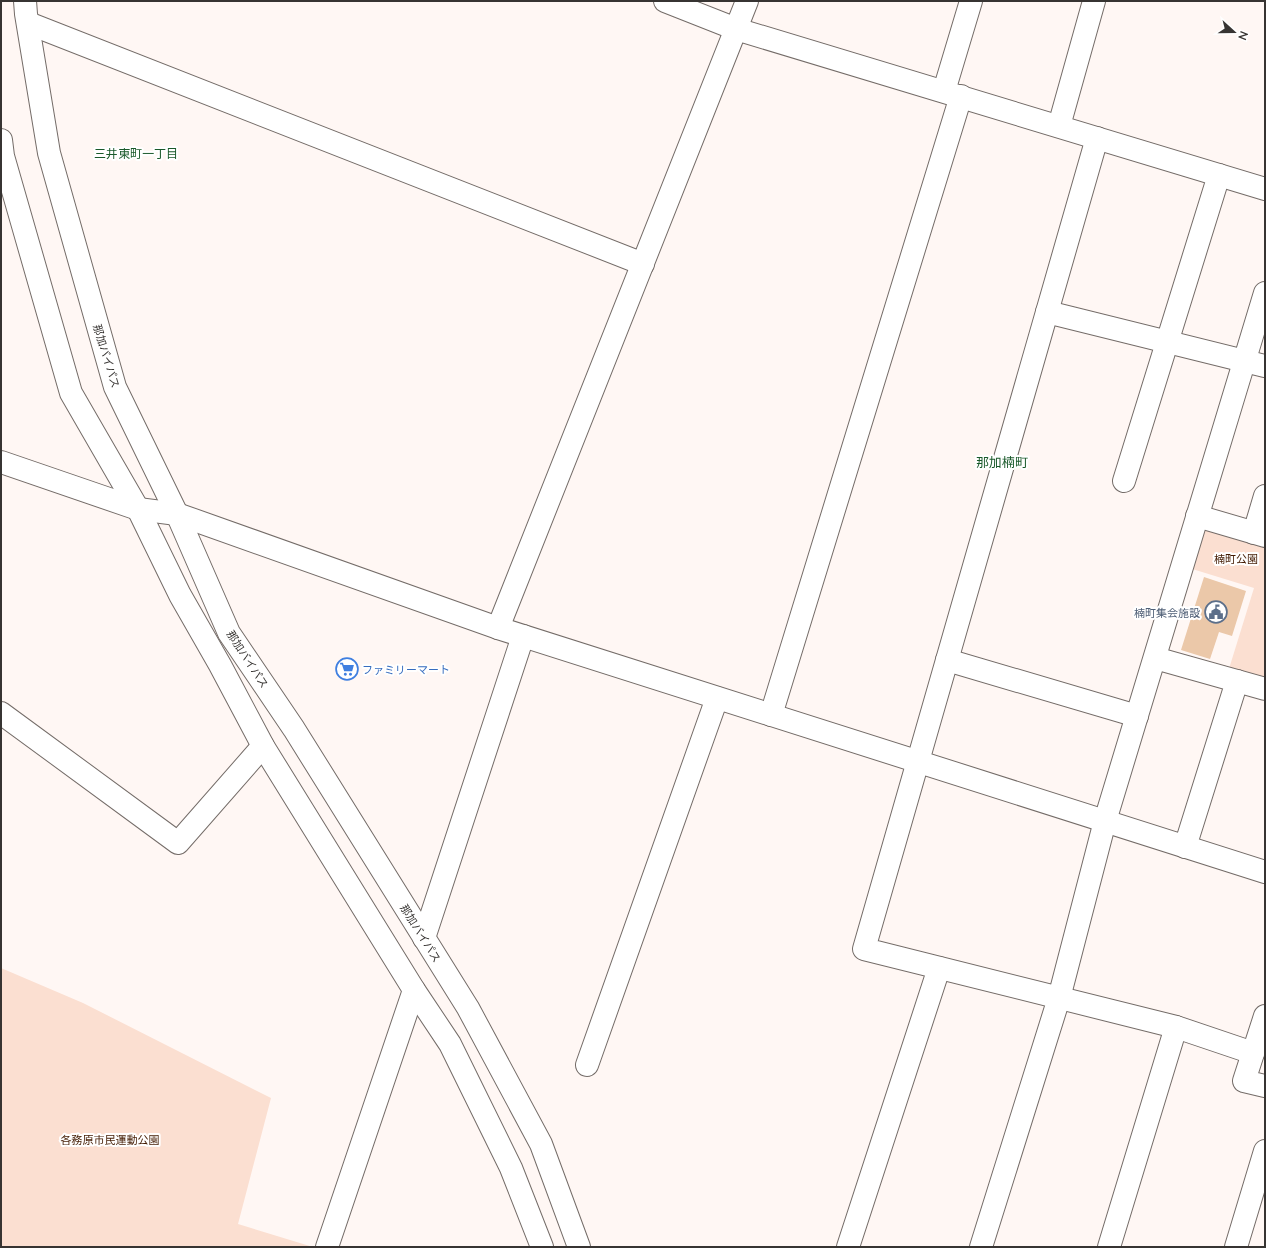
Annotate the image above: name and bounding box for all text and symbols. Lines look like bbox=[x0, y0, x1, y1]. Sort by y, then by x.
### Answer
north arrow bbox=[1214, 12, 1254, 52]
text: N bbox=[1236, 29, 1251, 42]
district label: 三井東町一丁目 bbox=[94, 146, 178, 161]
street label: 那加バイパス bbox=[91, 323, 123, 389]
district label: 那加楠町 bbox=[976, 454, 1028, 470]
park label: 楠町公園 bbox=[1214, 552, 1258, 565]
public building icon: 楠町集会施設 bbox=[1203, 599, 1229, 625]
place label: 楠町集会施設 bbox=[1134, 606, 1200, 619]
street label: 那加バイパス bbox=[225, 628, 271, 690]
supermarket icon: ファミリーマート bbox=[334, 656, 360, 682]
place label: ファミリーマート bbox=[362, 663, 450, 676]
street label: 那加バイパス bbox=[398, 902, 444, 964]
park label: 各務原市民運動公園 bbox=[61, 1133, 160, 1146]

